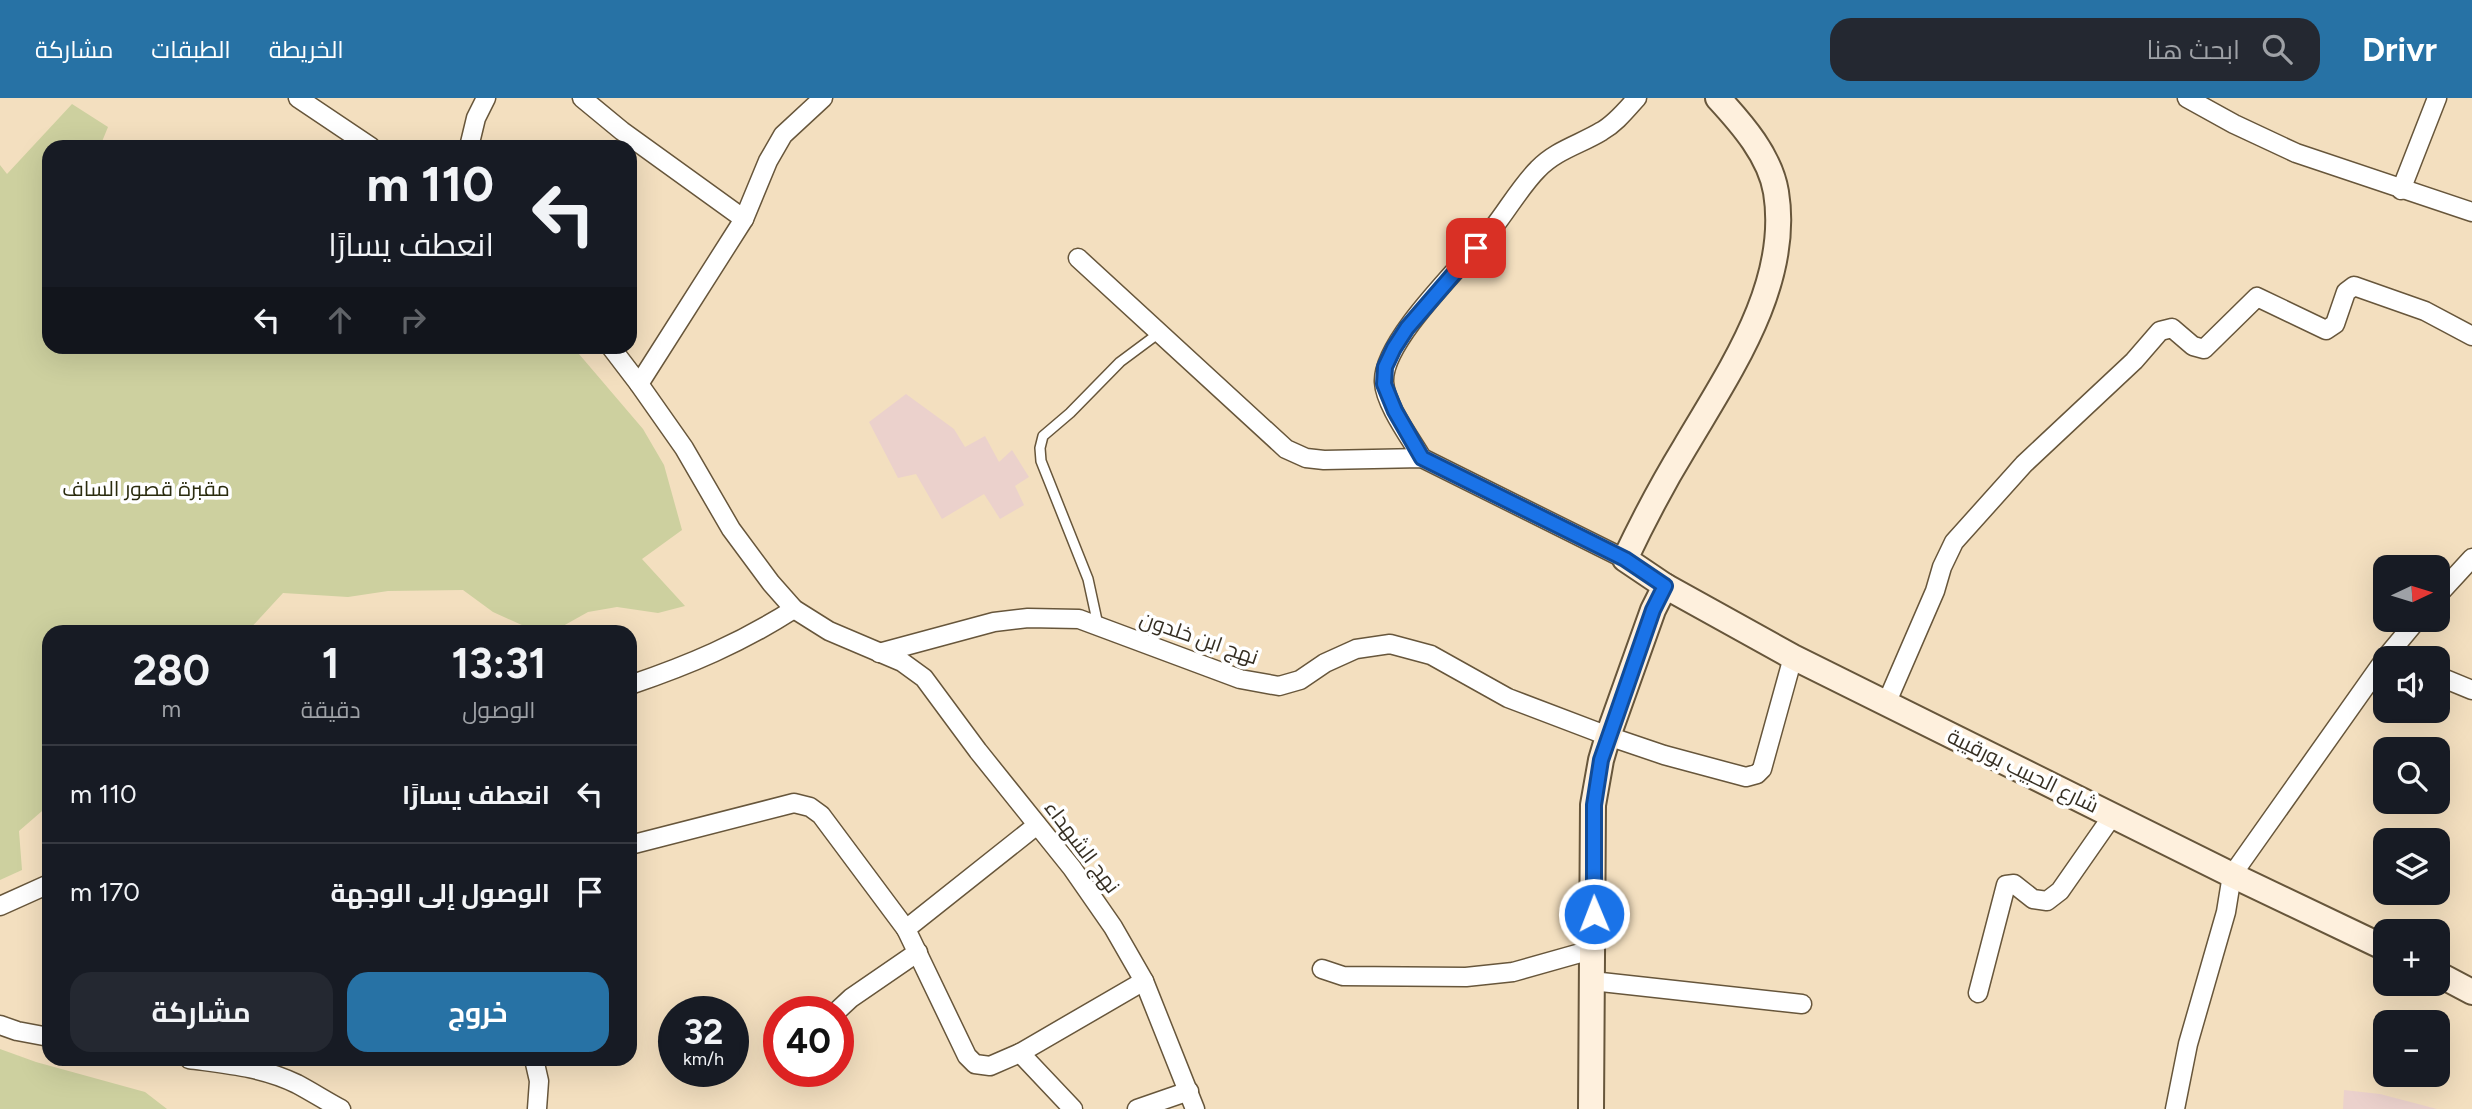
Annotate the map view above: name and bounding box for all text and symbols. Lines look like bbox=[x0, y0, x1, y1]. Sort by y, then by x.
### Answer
search box bbox=[1830, 18, 2320, 81]
icon: search bbox=[2258, 30, 2296, 68]
text: Drivr bbox=[2362, 30, 2437, 69]
text: ابحث هنا bbox=[2147, 34, 2240, 66]
text: مشاركة bbox=[35, 35, 113, 64]
text: الطبقات bbox=[151, 35, 231, 64]
text: الخريطة bbox=[269, 35, 344, 64]
text: 110 m bbox=[366, 154, 494, 213]
icon: left bbox=[518, 168, 609, 259]
pin bbox=[1446, 218, 1506, 278]
text: انعطف يسارًا bbox=[328, 226, 494, 264]
icon: arrive bbox=[1457, 229, 1495, 267]
icon: left bbox=[248, 301, 286, 339]
icon: ahead bbox=[321, 301, 359, 339]
icon: right bbox=[394, 301, 432, 339]
park label: مقبرة قصور الساف bbox=[62, 476, 230, 501]
north arrow bbox=[2373, 555, 2450, 632]
map controls bbox=[2373, 555, 2450, 1087]
street label: نهج ابن خلدون bbox=[1136, 606, 1262, 671]
text: 1 bbox=[322, 638, 340, 689]
text: 13:31 bbox=[451, 638, 546, 689]
text: 280 bbox=[133, 645, 210, 696]
button: sound bbox=[2373, 646, 2450, 723]
text: m bbox=[162, 695, 181, 723]
text: دقيقة bbox=[301, 696, 361, 724]
text: الوصول bbox=[462, 696, 535, 724]
street label: شارع الحبيب بورقيبة bbox=[1943, 723, 2103, 820]
button: search bbox=[2373, 737, 2450, 814]
icon: left bbox=[571, 775, 609, 813]
text: 110 m bbox=[70, 778, 137, 810]
text: انعطف يسارًا bbox=[402, 779, 550, 811]
street label: نهج الشهداء bbox=[1038, 795, 1125, 899]
button: layers bbox=[2373, 828, 2450, 905]
icon: arrive bbox=[571, 873, 609, 911]
text: 170 m bbox=[70, 876, 140, 908]
text: الوصول إلى الوجهة bbox=[330, 877, 550, 909]
position arrow bbox=[1557, 877, 1631, 951]
button: + bbox=[2373, 919, 2450, 996]
button: مشاركة bbox=[70, 972, 333, 1052]
button: خروج bbox=[347, 972, 609, 1052]
speed limit sign: 40 bbox=[763, 996, 854, 1087]
button: − bbox=[2373, 1010, 2450, 1087]
text: 32 bbox=[684, 1011, 723, 1053]
text: km/h bbox=[683, 1048, 724, 1070]

